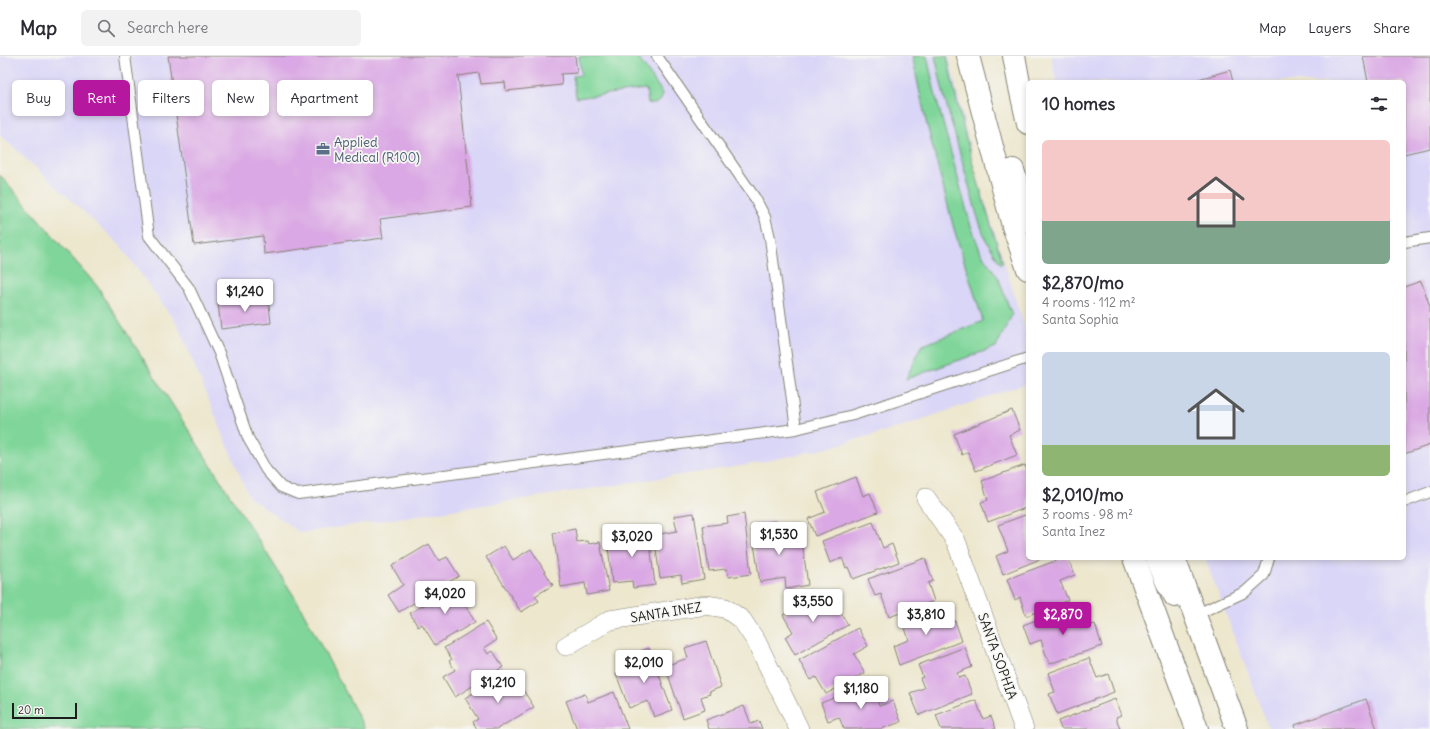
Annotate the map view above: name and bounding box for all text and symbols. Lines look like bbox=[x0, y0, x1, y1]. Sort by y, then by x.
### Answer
search box bbox=[81, 10, 361, 46]
text: Map bbox=[20, 16, 57, 40]
icon: search bbox=[95, 17, 117, 39]
text: Search here bbox=[127, 18, 208, 37]
text: Map bbox=[1259, 19, 1286, 37]
text: Layers bbox=[1308, 19, 1351, 37]
text: Share bbox=[1373, 19, 1410, 37]
chip: Buy bbox=[12, 80, 65, 116]
chip: Rent bbox=[73, 80, 130, 116]
chip: Filters bbox=[138, 80, 204, 116]
chip: New bbox=[212, 80, 269, 116]
chip: Apartment bbox=[277, 80, 373, 116]
text: 10 homes bbox=[1042, 93, 1115, 115]
icon: filters bbox=[1368, 93, 1390, 115]
place label: Applied Medical (R100) bbox=[334, 134, 420, 166]
office icon: Applied Medical (R100) bbox=[315, 141, 331, 157]
icon: home bbox=[1180, 166, 1252, 238]
text: $2,870/mo bbox=[1042, 272, 1124, 294]
pin: $1,240 bbox=[212, 279, 278, 313]
text: $1,240 bbox=[226, 283, 264, 300]
text: 4 rooms · 112 m² bbox=[1042, 294, 1136, 311]
text: Santa Sophia bbox=[1042, 311, 1119, 328]
icon: home bbox=[1180, 378, 1252, 450]
text: $2,010/mo bbox=[1042, 484, 1124, 506]
text: 3 rooms · 98 m² bbox=[1042, 506, 1133, 523]
pin: $1,530 bbox=[746, 522, 812, 556]
text: Santa Inez bbox=[1042, 523, 1105, 540]
pin: $3,020 bbox=[599, 524, 665, 558]
text: $1,530 bbox=[760, 526, 798, 543]
text: $3,020 bbox=[611, 528, 653, 545]
pin: $4,020 bbox=[412, 581, 478, 615]
text: $4,020 bbox=[424, 585, 466, 602]
pin: $3,550 bbox=[780, 589, 846, 623]
text: $3,550 bbox=[793, 593, 833, 610]
street label: SANTA INEZ bbox=[629, 598, 703, 627]
pin: $3,810 bbox=[893, 602, 959, 636]
pin: $2,870 bbox=[1030, 602, 1096, 636]
text: $3,810 bbox=[907, 606, 945, 623]
text: $2,870 bbox=[1043, 606, 1083, 623]
street label: SANTA SOPHIA bbox=[974, 611, 1021, 702]
pin: $2,010 bbox=[611, 650, 677, 684]
text: $2,010 bbox=[624, 654, 664, 671]
pin: $1,210 bbox=[465, 670, 531, 704]
text: $1,210 bbox=[480, 674, 516, 691]
pin: $1,180 bbox=[828, 676, 894, 710]
text: $1,180 bbox=[843, 680, 879, 697]
scale bar bbox=[12, 701, 77, 720]
text: 20 m bbox=[18, 703, 44, 717]

